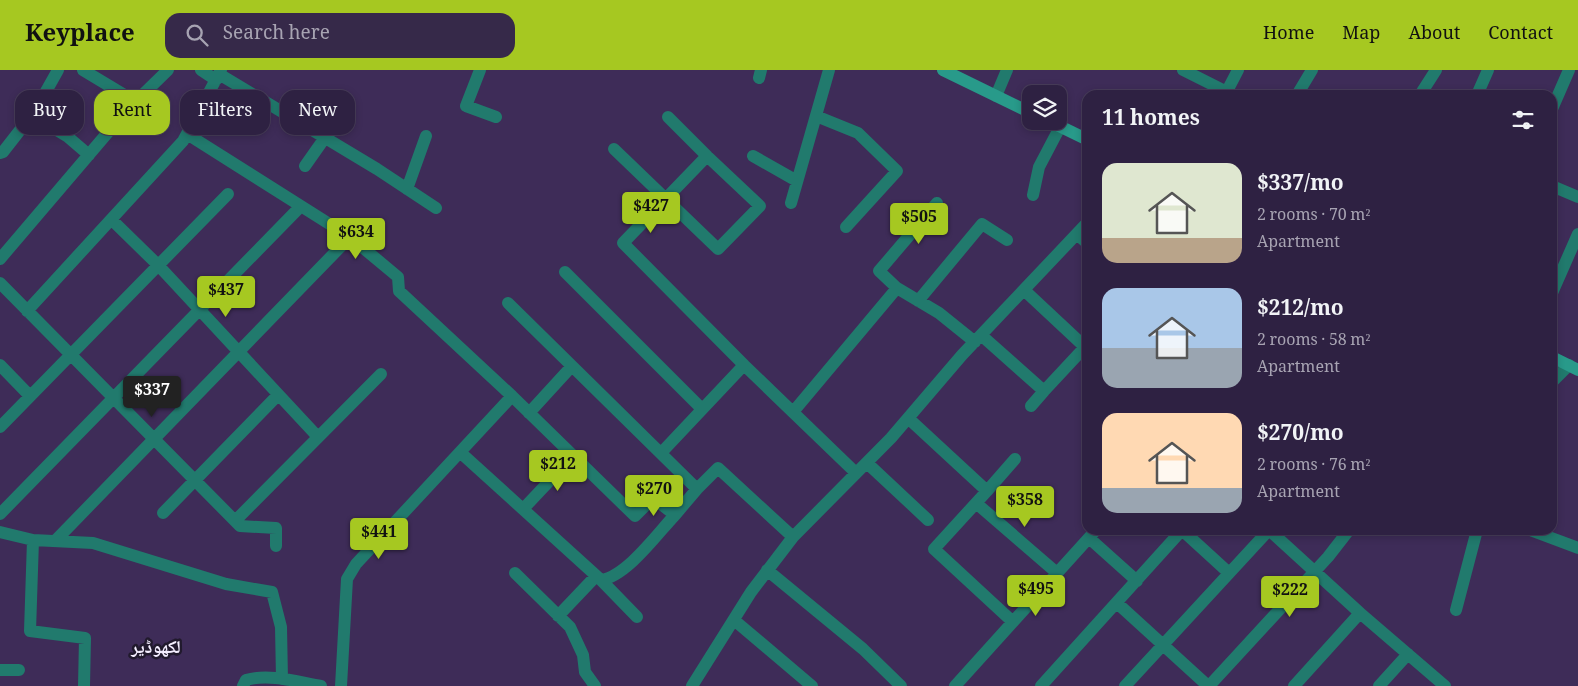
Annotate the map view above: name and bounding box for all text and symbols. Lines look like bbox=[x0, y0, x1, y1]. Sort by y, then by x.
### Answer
search box bbox=[165, 13, 515, 58]
text: Keyplace bbox=[25, 15, 135, 56]
text: Search here bbox=[223, 19, 330, 51]
text: Home bbox=[1263, 20, 1314, 50]
text: Map bbox=[1342, 20, 1380, 50]
text: About bbox=[1408, 20, 1460, 50]
text: Contact bbox=[1488, 20, 1553, 50]
icon: search bbox=[183, 21, 211, 49]
map controls bbox=[1022, 85, 1067, 130]
button: layers bbox=[1022, 85, 1067, 130]
chip: Buy bbox=[15, 90, 84, 135]
chip: Rent bbox=[94, 90, 170, 135]
chip: Filters bbox=[180, 90, 270, 135]
chip: New bbox=[280, 90, 355, 135]
text: 11 homes bbox=[1102, 103, 1200, 138]
icon: filters bbox=[1509, 106, 1537, 134]
text: $337/mo bbox=[1257, 168, 1344, 203]
icon: home bbox=[1142, 183, 1202, 243]
pin: $427 bbox=[621, 191, 681, 234]
text: $427 bbox=[633, 194, 669, 221]
pin: $505 bbox=[889, 202, 949, 245]
text: 2 rooms · 70 m² bbox=[1257, 203, 1370, 230]
text: $505 bbox=[901, 205, 937, 232]
pin: $634 bbox=[326, 218, 386, 260]
text: $634 bbox=[338, 220, 374, 247]
text: Apartment bbox=[1257, 230, 1340, 257]
pin: $437 bbox=[196, 276, 256, 318]
text: $437 bbox=[208, 278, 244, 305]
text: $212/mo bbox=[1257, 293, 1344, 328]
icon: home bbox=[1142, 308, 1202, 368]
text: 2 rooms · 58 m² bbox=[1257, 328, 1370, 355]
text: Apartment bbox=[1257, 355, 1340, 382]
pin: $337 bbox=[122, 376, 182, 418]
text: $337 bbox=[134, 378, 170, 405]
text: $270/mo bbox=[1257, 418, 1344, 453]
icon: home bbox=[1142, 433, 1202, 493]
pin: $212 bbox=[528, 450, 588, 492]
text: $212 bbox=[540, 452, 576, 479]
text: 2 rooms · 76 m² bbox=[1257, 453, 1370, 480]
pin: $270 bbox=[624, 474, 684, 517]
text: $270 bbox=[636, 477, 672, 504]
text: Apartment bbox=[1257, 480, 1340, 507]
pin: $358 bbox=[995, 486, 1055, 528]
text: $358 bbox=[1007, 488, 1043, 515]
pin: $441 bbox=[349, 518, 409, 560]
text: $441 bbox=[361, 520, 397, 547]
pin: $495 bbox=[1006, 574, 1066, 617]
pin: $222 bbox=[1260, 576, 1320, 618]
text: $495 bbox=[1018, 577, 1054, 604]
text: $222 bbox=[1272, 578, 1308, 605]
district label: لکھوڈیر bbox=[130, 634, 181, 664]

